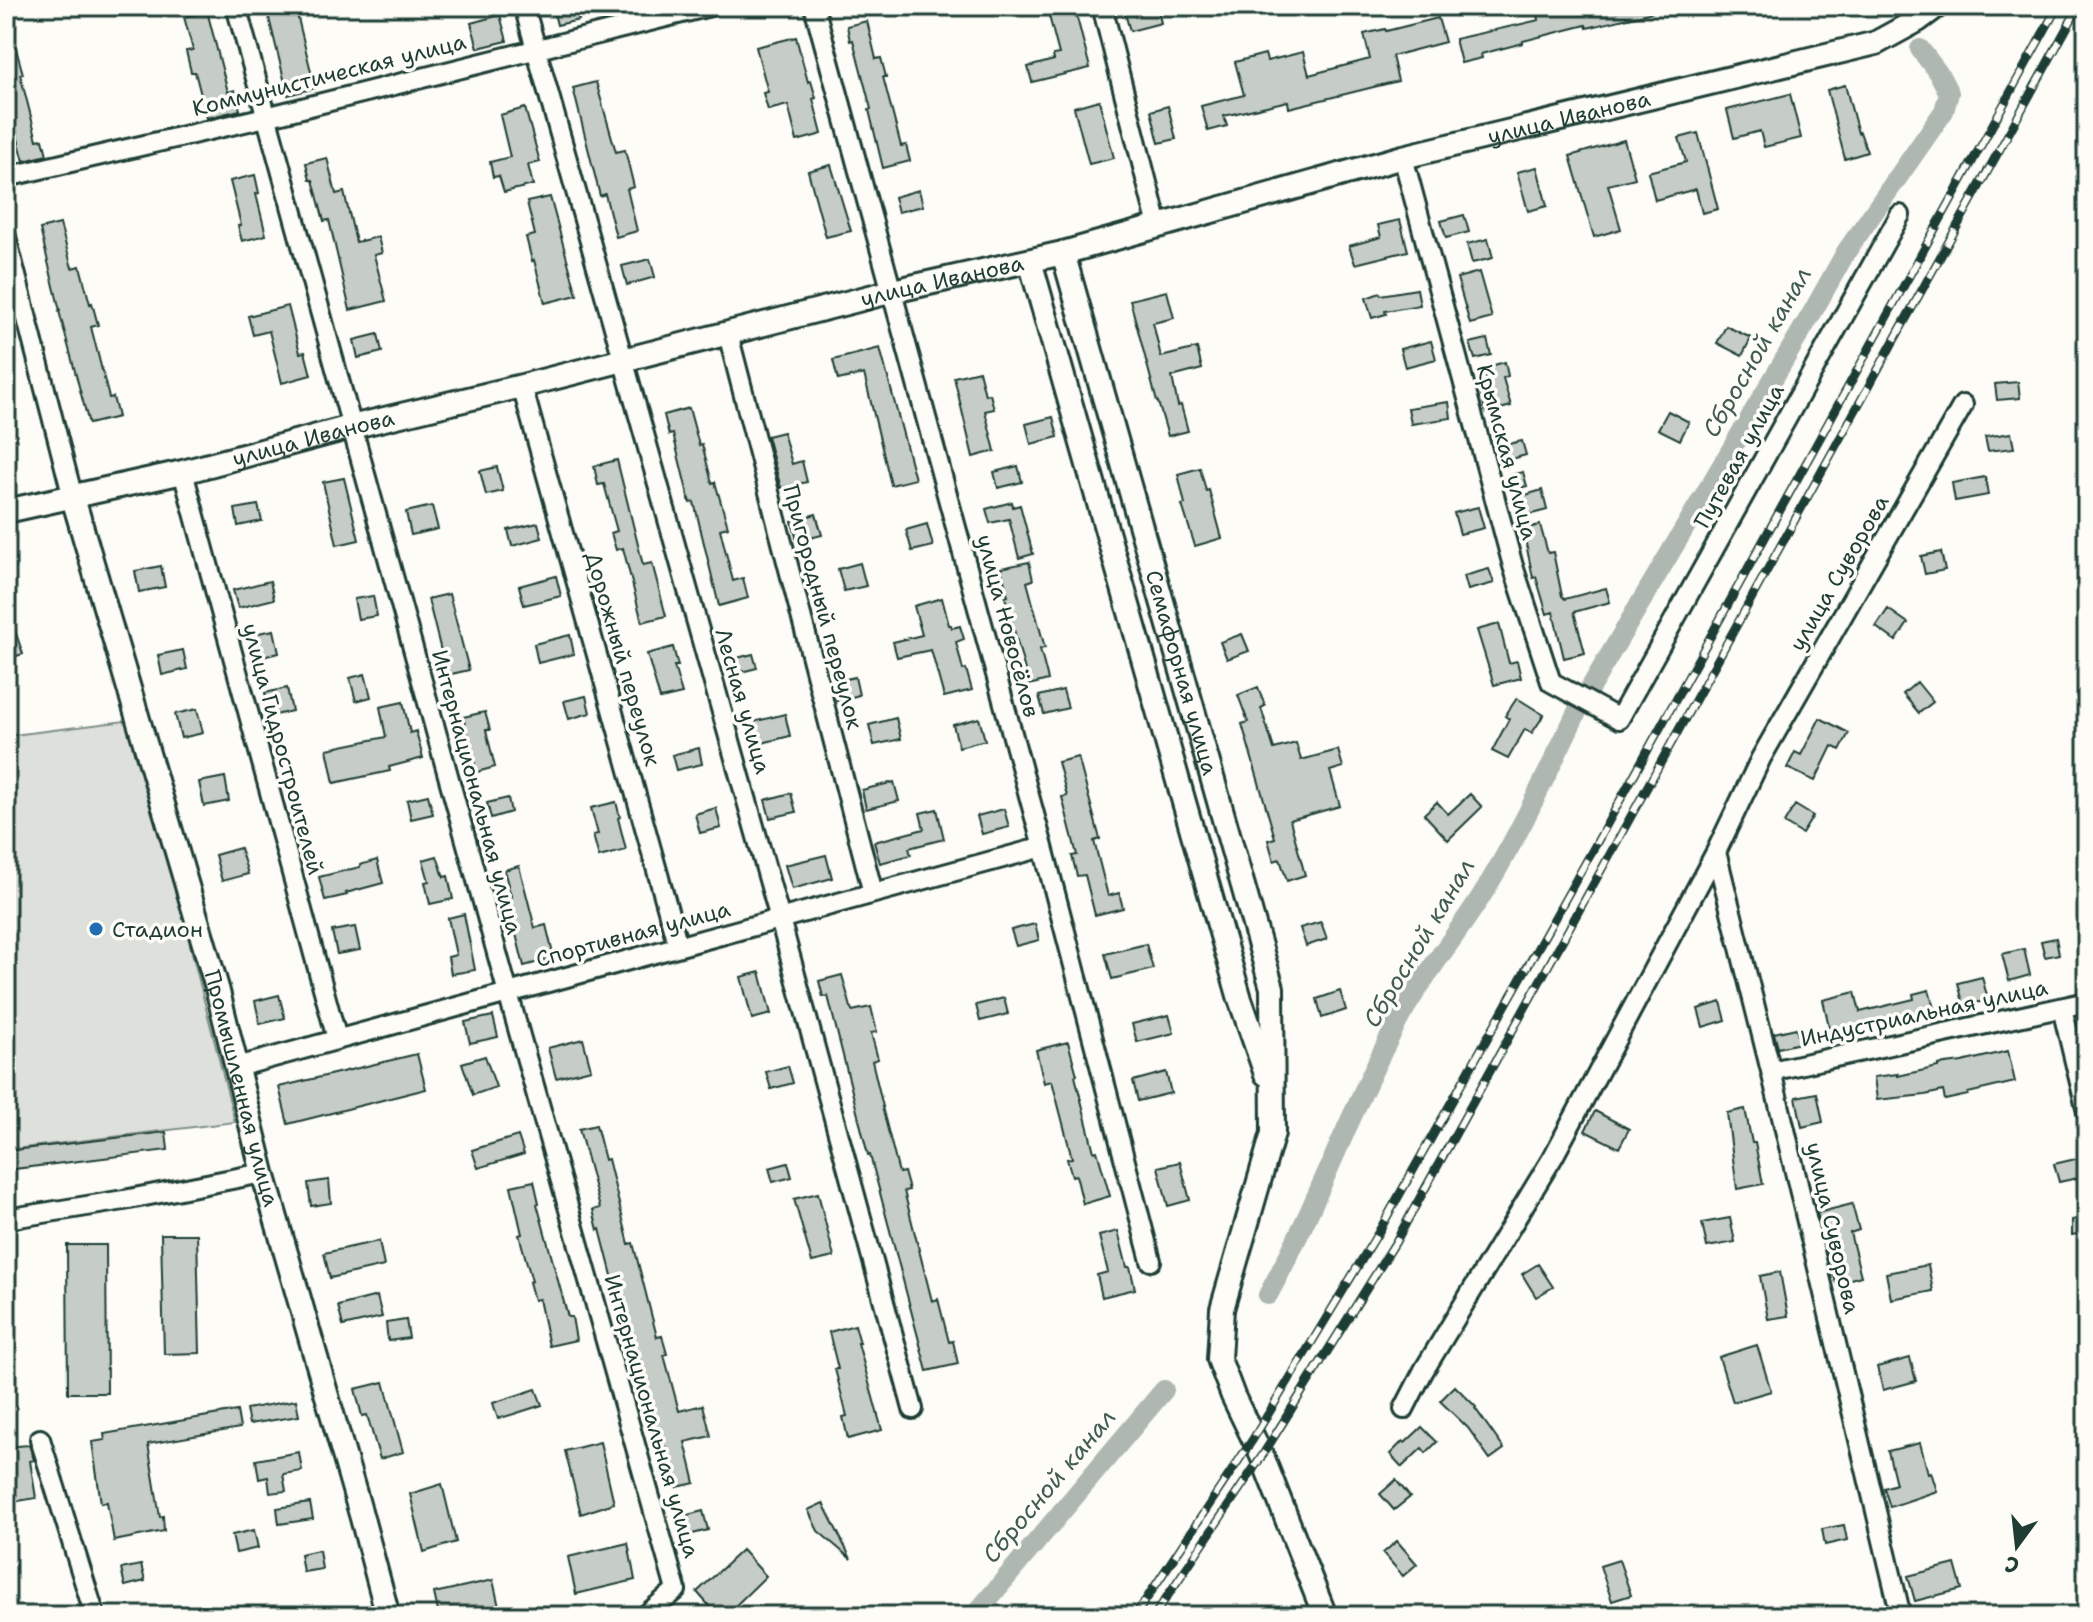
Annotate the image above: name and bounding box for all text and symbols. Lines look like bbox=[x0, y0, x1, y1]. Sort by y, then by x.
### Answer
street label: Коммунистическая улица bbox=[189, 27, 469, 123]
street label: улица Иванова bbox=[1484, 83, 1653, 151]
street label: улица Иванова bbox=[857, 248, 1026, 313]
water label: Сбросной канал bbox=[1695, 261, 1819, 443]
street label: Крымская улица bbox=[1470, 361, 1544, 543]
street label: Путевая улица bbox=[1687, 378, 1791, 533]
street label: улица Иванова bbox=[229, 403, 398, 473]
street label: Пригородный переулок bbox=[776, 481, 870, 733]
street label: улица Суворова bbox=[1783, 489, 1896, 656]
street label: улица Новосёлов bbox=[970, 531, 1046, 721]
street label: Дорожный переулок bbox=[579, 549, 668, 770]
street label: Семафорная улица bbox=[1139, 567, 1225, 778]
street label: улица Гидростроителей bbox=[235, 620, 331, 878]
street label: Лесная улица bbox=[708, 625, 778, 777]
street label: Интернациональная улица bbox=[425, 646, 529, 938]
water label: Сбросной канал bbox=[1356, 853, 1482, 1033]
street label: Спортивная улица bbox=[533, 894, 734, 974]
place label: Стадион bbox=[112, 915, 203, 944]
marker: Стадион bbox=[87, 920, 105, 938]
street label: Промышленная улица bbox=[198, 966, 286, 1210]
street label: Индустриальная улица bbox=[1798, 973, 2051, 1053]
street label: улица Суворова bbox=[1799, 1139, 1867, 1317]
street label: Интернациональная улица bbox=[598, 1271, 706, 1561]
water label: Сбросной канал bbox=[975, 1402, 1123, 1570]
north arrow bbox=[1977, 1506, 2057, 1586]
text: С bbox=[2002, 1549, 2022, 1581]

